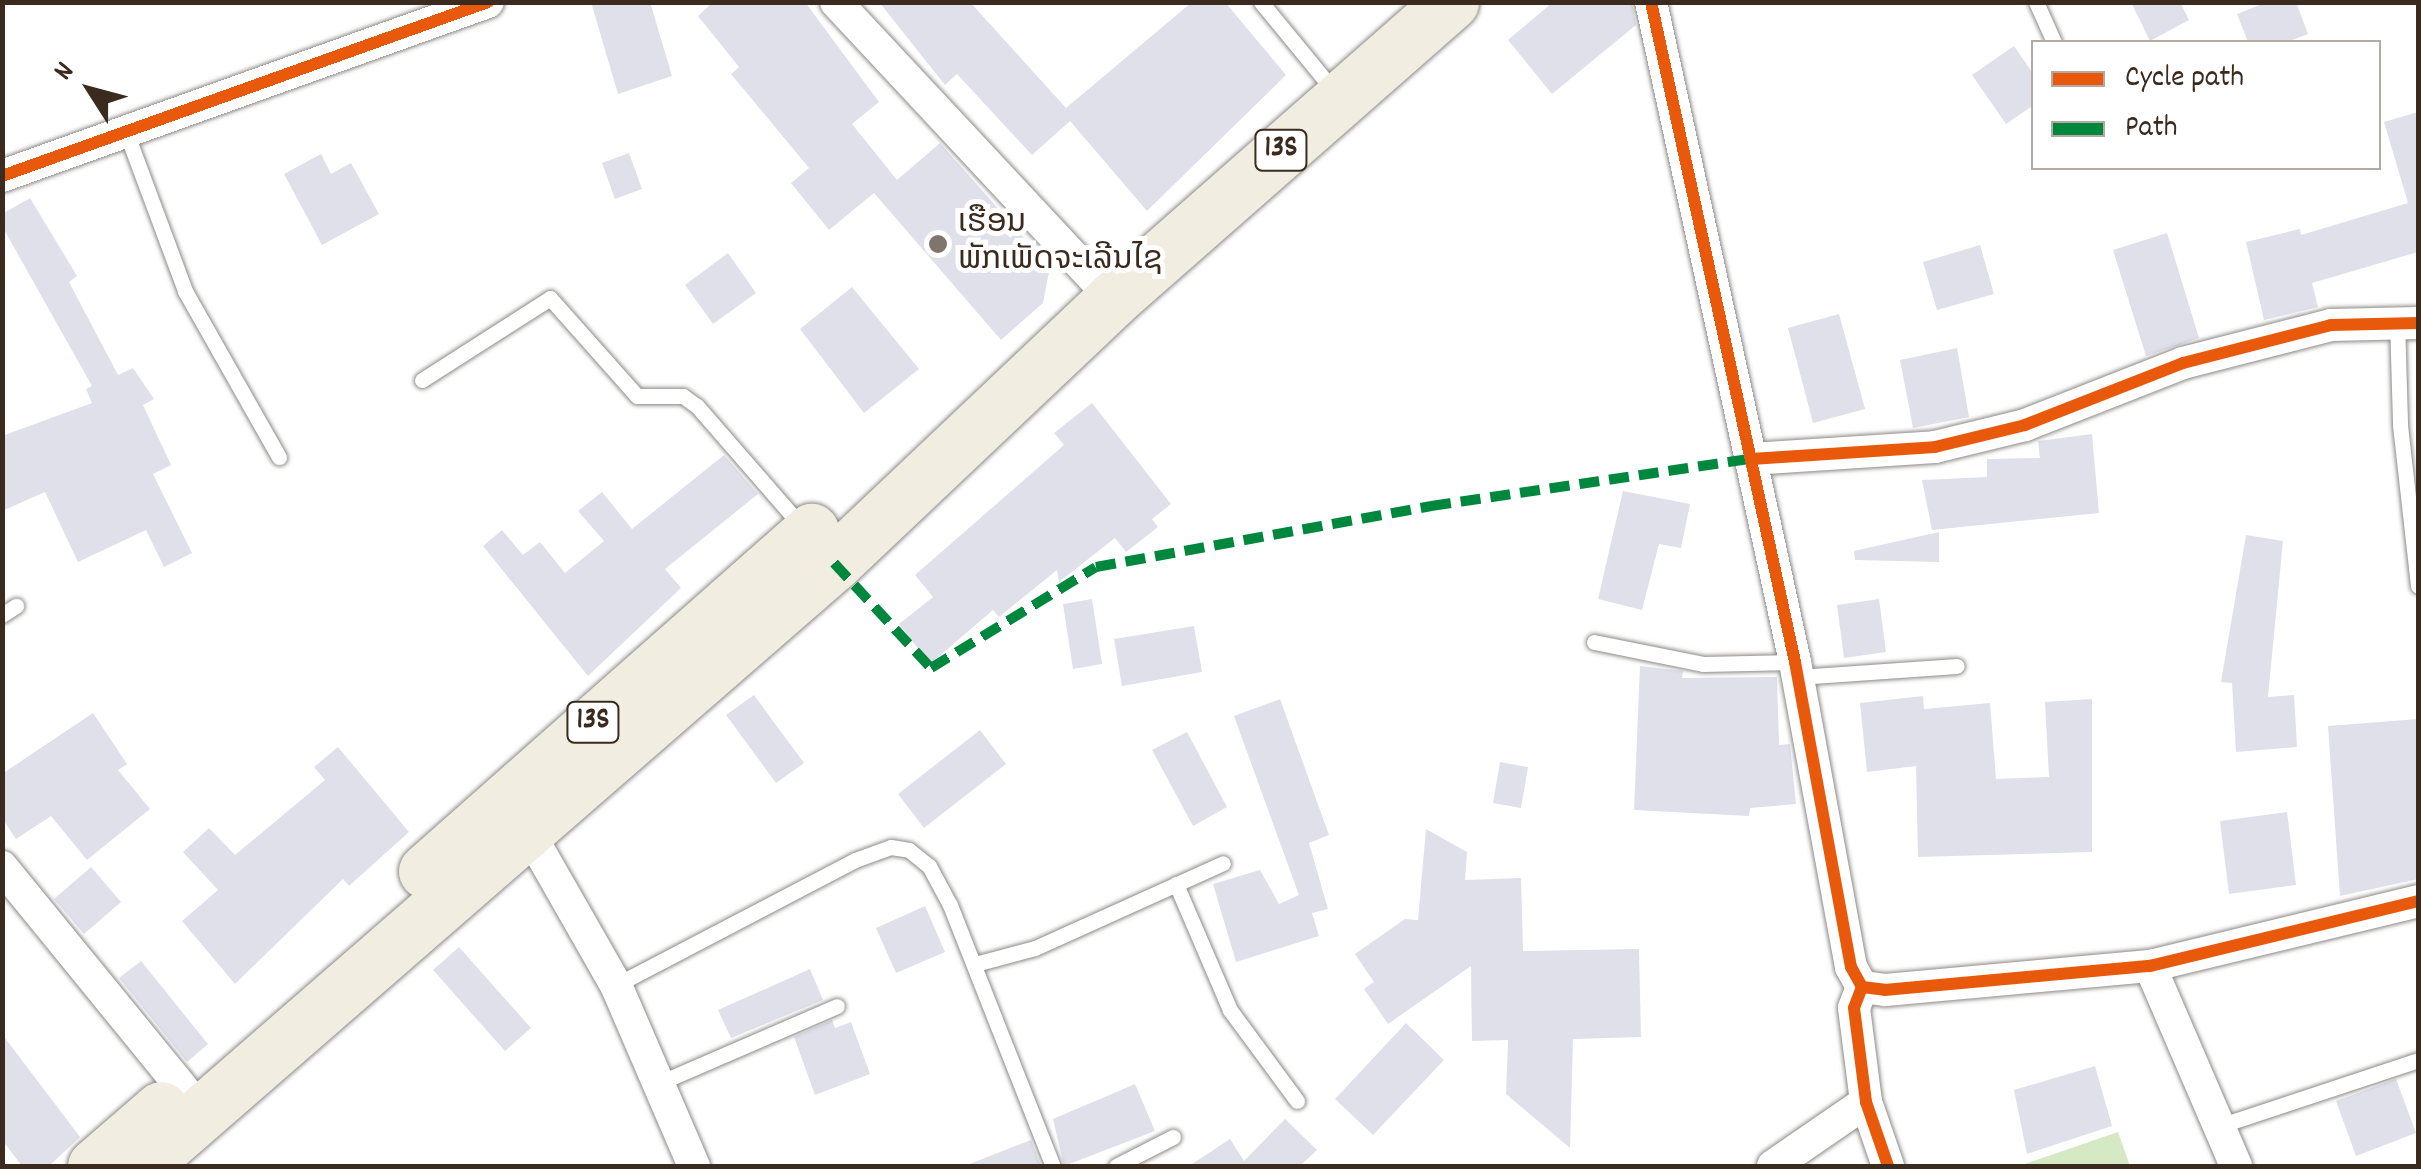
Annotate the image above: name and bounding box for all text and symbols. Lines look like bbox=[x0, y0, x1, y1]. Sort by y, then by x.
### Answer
north arrow bbox=[40, 40, 140, 140]
legend bbox=[2031, 40, 2381, 170]
text: N bbox=[45, 55, 86, 90]
text: Cycle path bbox=[2125, 58, 2244, 101]
text: Path bbox=[2125, 108, 2178, 151]
road number: 13S bbox=[1254, 125, 1308, 175]
place label: ເຮືອນ ພັກເພັດຈະເລີນໄຊ bbox=[958, 207, 1163, 282]
marker: ເຮືອນ ພັກເພັດຈະເລີນໄຊ bbox=[927, 233, 949, 255]
road number: 13S bbox=[566, 697, 620, 747]

